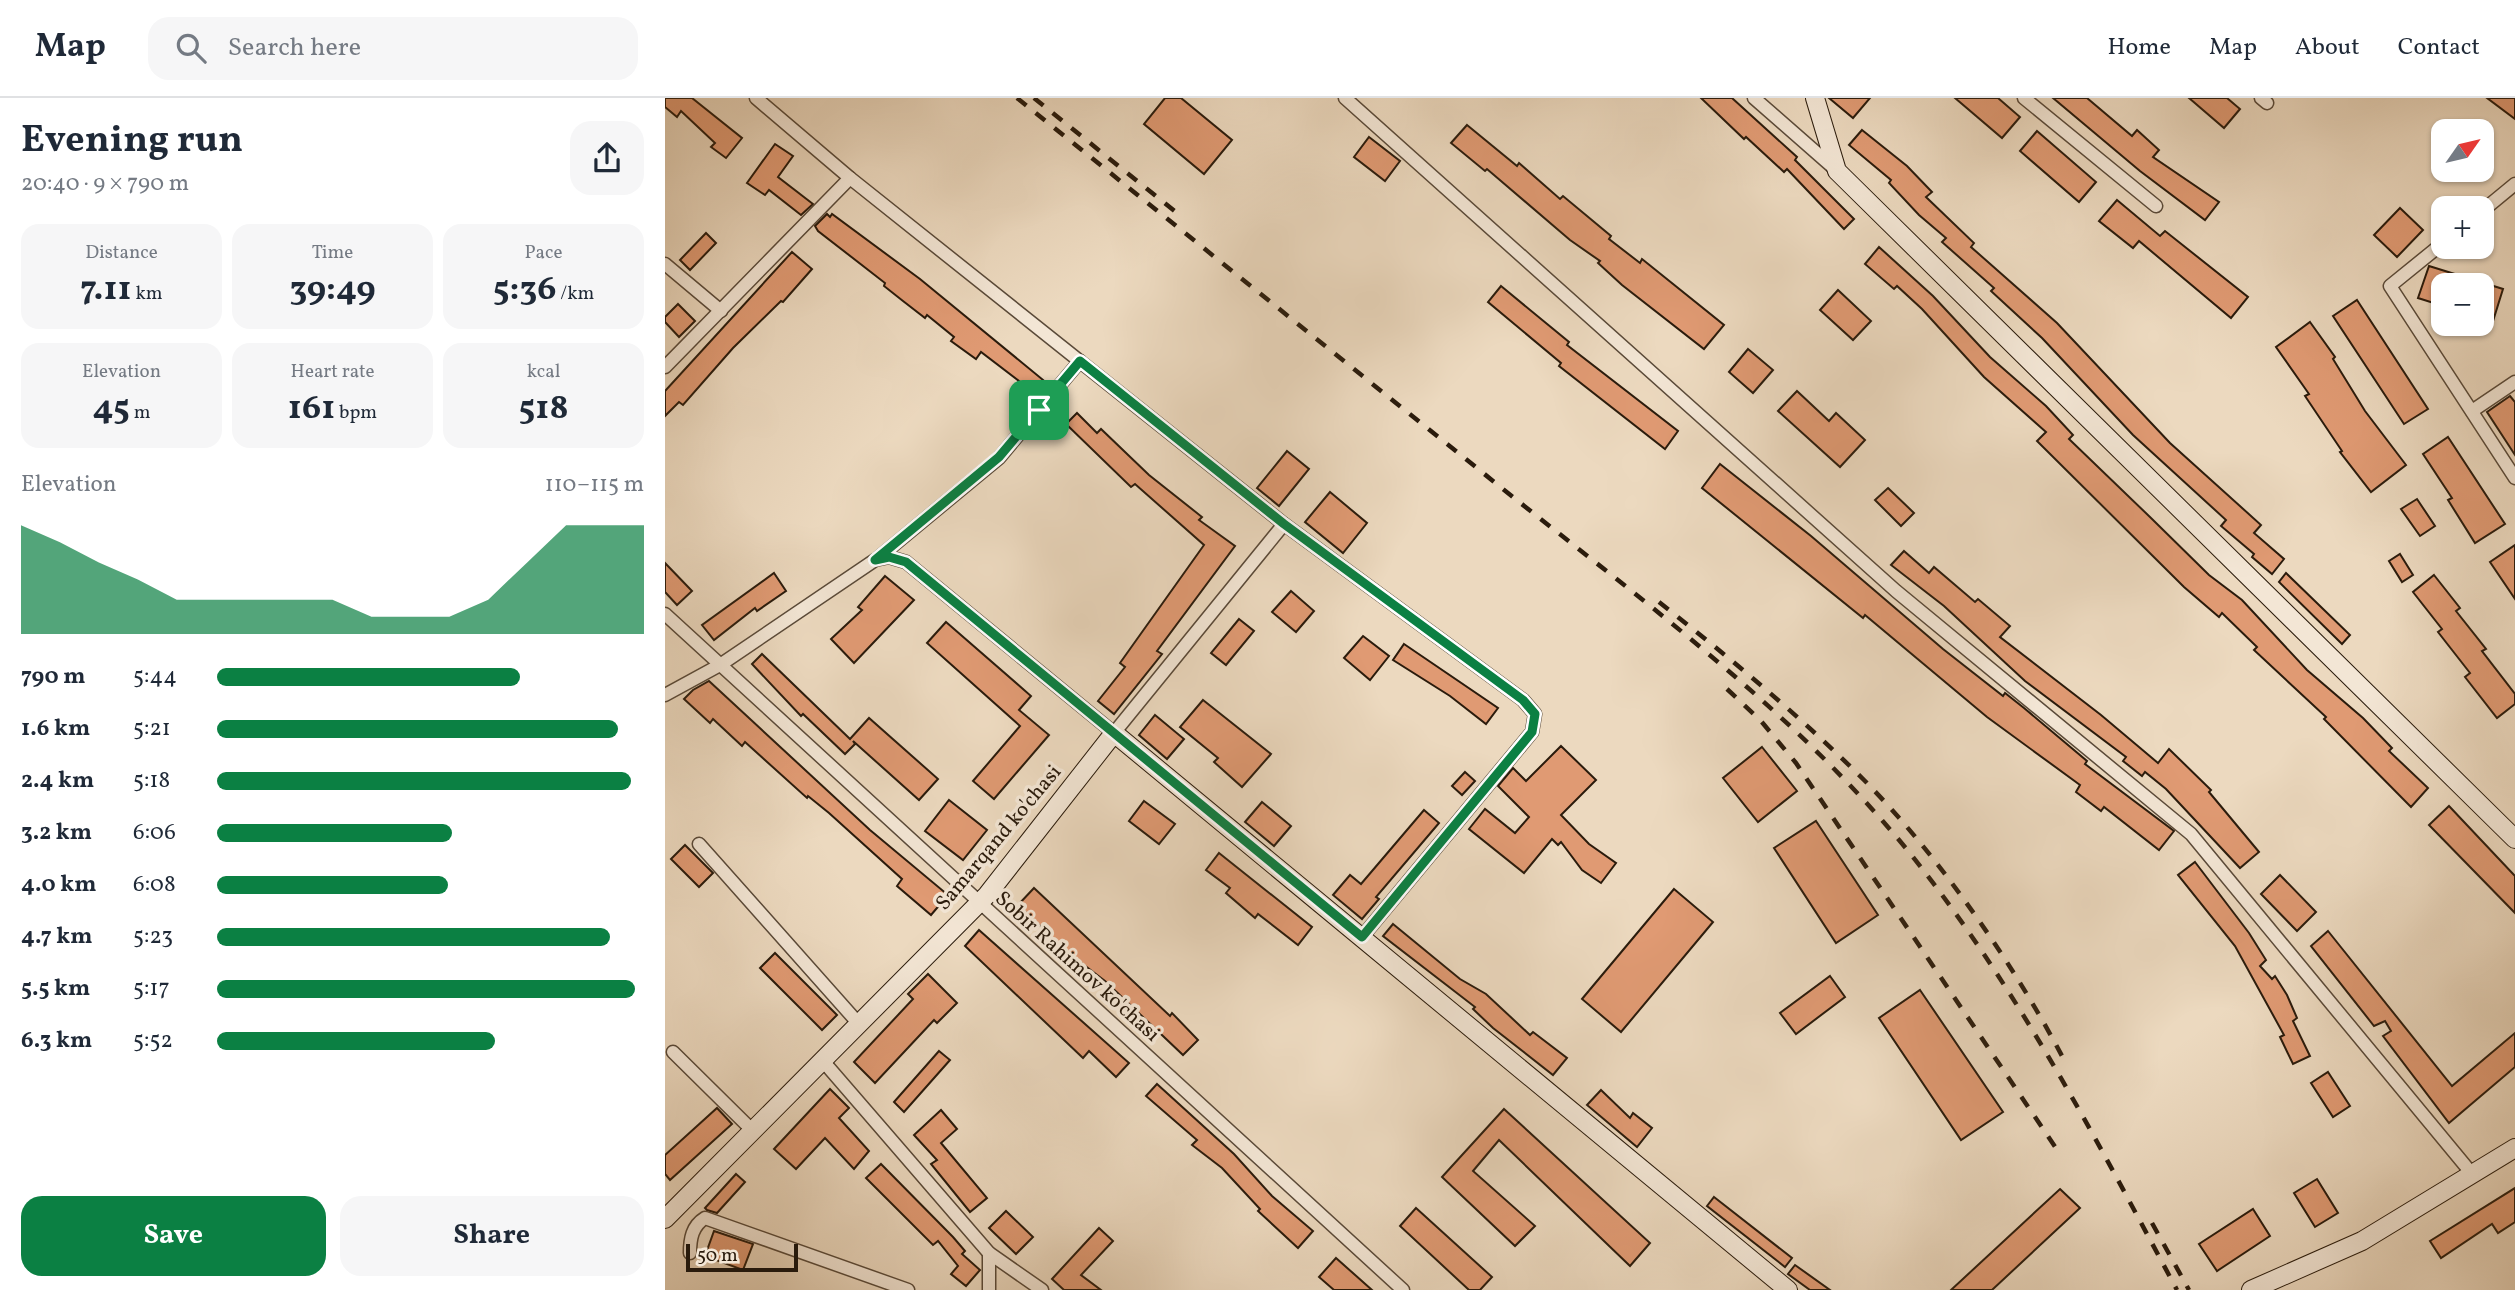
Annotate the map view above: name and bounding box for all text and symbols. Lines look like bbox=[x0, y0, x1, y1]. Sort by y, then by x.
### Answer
search box bbox=[148, 17, 638, 80]
text: Map bbox=[35, 25, 106, 71]
icon: search bbox=[172, 29, 210, 67]
text: Search here bbox=[228, 30, 361, 66]
text: Home bbox=[2107, 31, 2171, 65]
text: Map bbox=[2209, 31, 2257, 65]
text: About bbox=[2295, 31, 2360, 65]
text: Contact bbox=[2398, 31, 2480, 65]
text: Evening run bbox=[21, 115, 243, 168]
north arrow bbox=[2431, 119, 2494, 182]
map controls bbox=[2431, 119, 2494, 336]
button: share bbox=[570, 121, 644, 195]
text: 20:40 · 9 × 790 m bbox=[21, 168, 189, 200]
button: + bbox=[2431, 196, 2494, 259]
text: Distance bbox=[85, 240, 158, 266]
text: Time bbox=[312, 240, 353, 266]
text: Pace bbox=[524, 240, 563, 266]
text: 7.11 bbox=[80, 266, 132, 314]
text: 39:49 bbox=[289, 266, 376, 314]
text: 5:36 bbox=[493, 266, 556, 314]
button: − bbox=[2431, 273, 2494, 336]
text: km bbox=[132, 281, 163, 307]
text: /km bbox=[556, 281, 594, 307]
text: Elevation bbox=[82, 359, 161, 385]
text: Heart rate bbox=[291, 359, 374, 385]
text: kcal bbox=[527, 359, 560, 385]
pin bbox=[1009, 380, 1069, 440]
text: 45 bbox=[92, 385, 130, 433]
text: 161 bbox=[288, 385, 335, 433]
text: 518 bbox=[519, 385, 568, 433]
icon: arrive bbox=[1020, 391, 1058, 429]
text: m bbox=[130, 400, 151, 426]
text: bpm bbox=[335, 400, 377, 426]
text: Elevation bbox=[21, 469, 117, 501]
text: 110–115 m bbox=[545, 469, 644, 501]
text: 790 m bbox=[21, 661, 85, 693]
text: 5:44 bbox=[133, 661, 177, 693]
text: 1.6 km bbox=[21, 713, 90, 745]
text: 5:21 bbox=[133, 713, 171, 745]
street label: Samarqand ko'chasi bbox=[929, 759, 1069, 917]
text: 2.4 km bbox=[21, 765, 94, 797]
text: 5:18 bbox=[133, 765, 170, 797]
text: 3.2 km bbox=[21, 817, 92, 849]
text: 6:06 bbox=[133, 817, 176, 849]
text: 4.0 km bbox=[21, 869, 96, 901]
text: 6:08 bbox=[133, 869, 176, 901]
street label: Sobir Rahimov ko'chasi bbox=[988, 885, 1166, 1049]
text: 4.7 km bbox=[21, 921, 93, 953]
text: 5:23 bbox=[133, 921, 173, 953]
text: 5.5 km bbox=[21, 973, 90, 1005]
text: 5:17 bbox=[133, 973, 170, 1005]
text: 6.3 km bbox=[21, 1025, 92, 1057]
text: 5:52 bbox=[133, 1025, 173, 1057]
button: Save bbox=[21, 1196, 326, 1276]
button: Share bbox=[340, 1196, 644, 1276]
scale bar bbox=[686, 1241, 798, 1273]
text: 50 m bbox=[697, 1243, 738, 1269]

